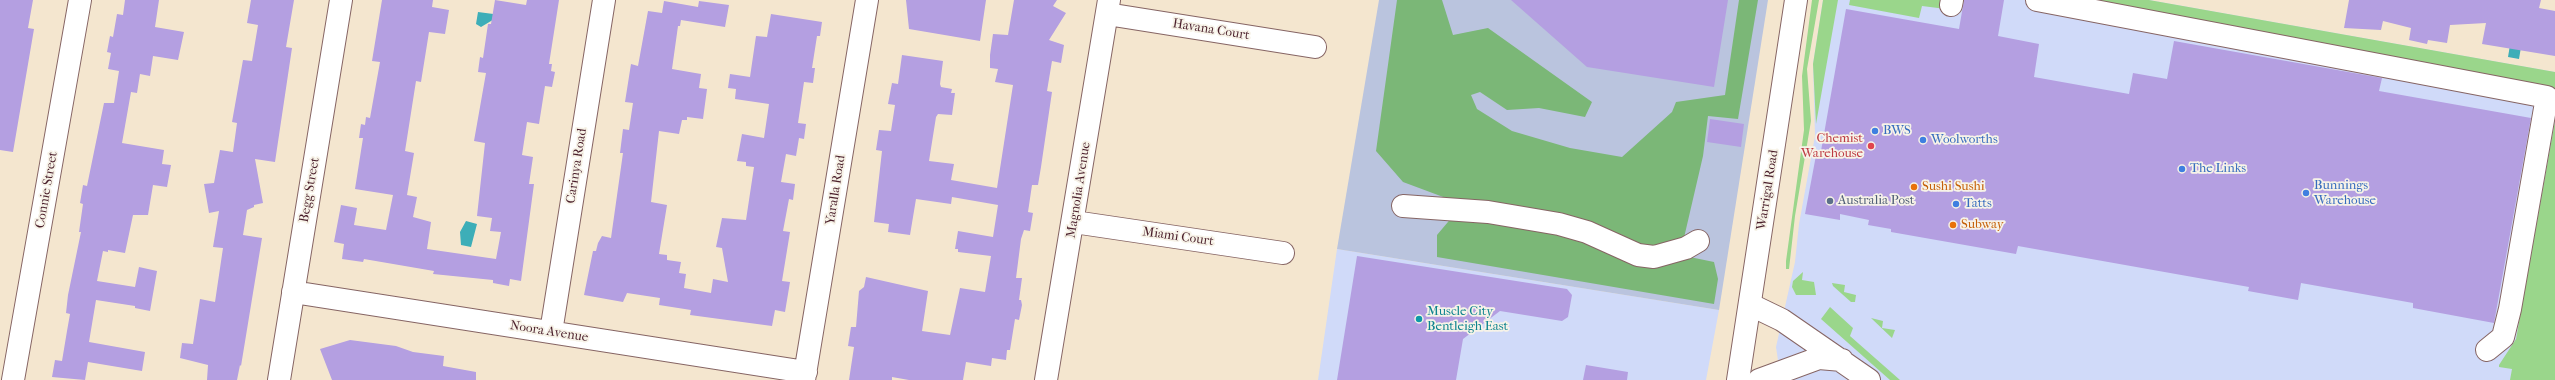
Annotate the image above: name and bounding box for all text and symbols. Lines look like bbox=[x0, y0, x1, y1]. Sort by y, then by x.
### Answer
street label: Havana Court bbox=[1171, 16, 1251, 44]
place label: BWS bbox=[1883, 123, 1911, 139]
marker: BWS bbox=[1870, 126, 1880, 136]
street label: Carinya Road bbox=[563, 127, 591, 205]
place label: Chemist Warehouse bbox=[1801, 131, 1863, 162]
place label: Woolworths bbox=[1931, 132, 1998, 148]
marker: Woolworths bbox=[1918, 135, 1928, 145]
street label: Magnolia Avenue bbox=[1064, 141, 1094, 239]
marker: Chemist Warehouse bbox=[1866, 141, 1876, 151]
street label: Warrigal Road bbox=[1754, 149, 1782, 231]
street label: Connie Street bbox=[33, 150, 61, 230]
street label: Yaralla Road bbox=[823, 154, 849, 226]
street label: Begg Street bbox=[297, 156, 323, 224]
place label: The Links bbox=[2190, 161, 2246, 177]
marker: The Links bbox=[2177, 164, 2187, 174]
place label: Bunnings Warehouse bbox=[2314, 178, 2376, 209]
place label: Sushi Sushi bbox=[1922, 179, 1985, 195]
marker: Sushi Sushi bbox=[1909, 182, 1919, 192]
marker: Bunnings Warehouse bbox=[2301, 188, 2311, 198]
place label: Australia Post bbox=[1838, 193, 1914, 209]
marker: Australia Post bbox=[1825, 196, 1835, 206]
place label: Tatts bbox=[1964, 196, 1992, 212]
marker: Tatts bbox=[1951, 199, 1961, 209]
place label: Subway bbox=[1961, 217, 2004, 233]
marker: Subway bbox=[1948, 220, 1958, 230]
street label: Miami Court bbox=[1141, 224, 1215, 250]
place label: Muscle City Bentleigh East bbox=[1427, 304, 1508, 335]
marker: Muscle City Bentleigh East bbox=[1414, 314, 1424, 324]
street label: Noora Avenue bbox=[509, 318, 589, 346]

